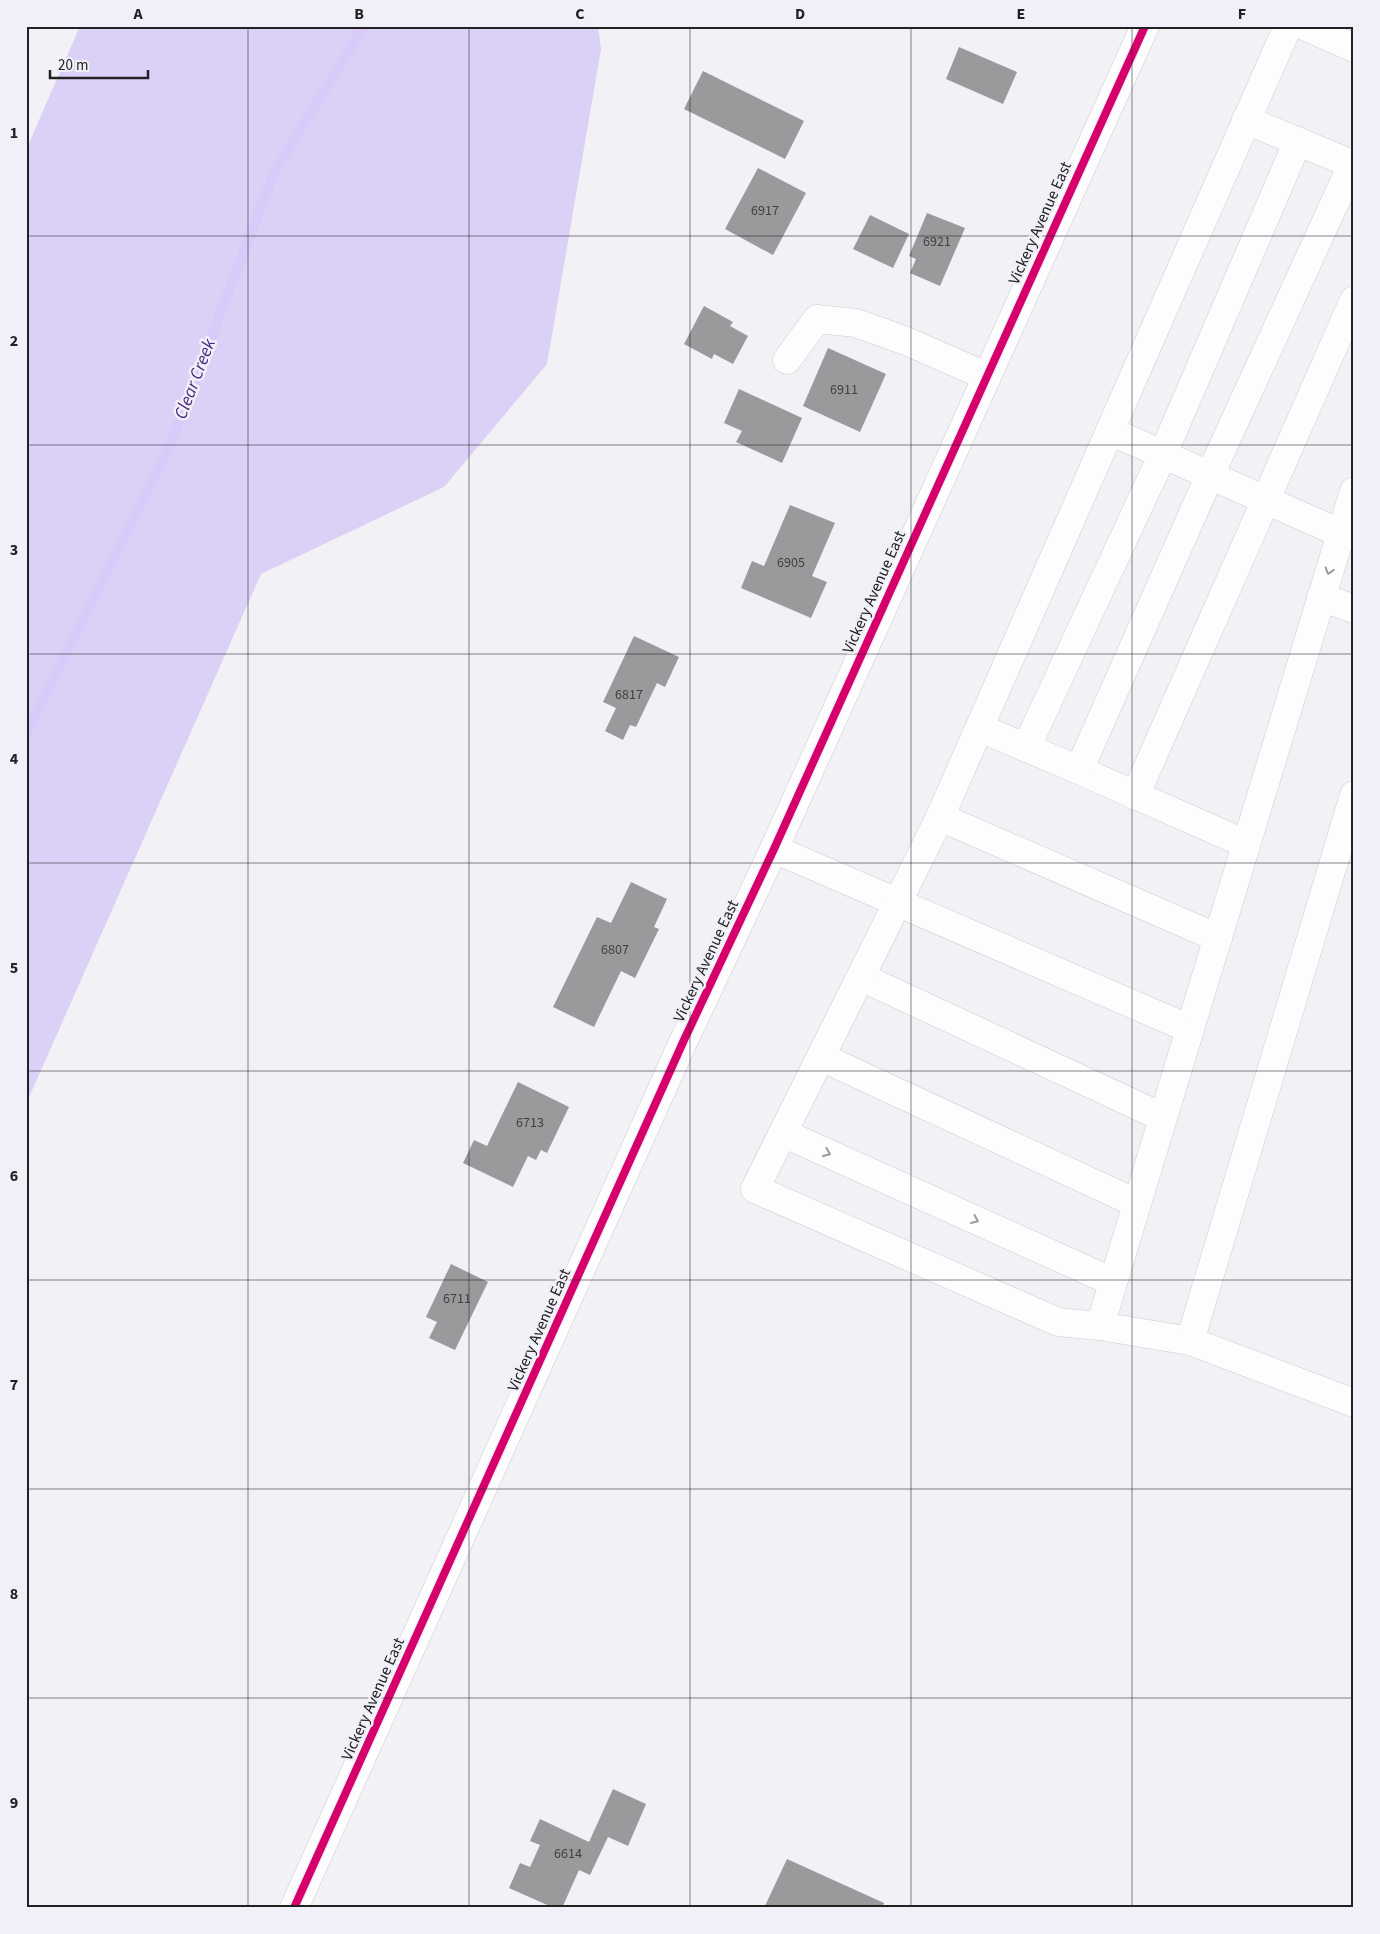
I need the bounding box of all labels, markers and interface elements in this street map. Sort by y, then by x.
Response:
text: A [132,3,143,25]
text: B [354,3,364,25]
text: C [575,3,585,25]
text: D [795,3,805,25]
text: E [1017,3,1025,25]
text: F [1238,3,1246,25]
scale bar [50,48,148,80]
text: 20 m [58,55,88,76]
text: 1 [10,122,18,144]
street label: Vickery Avenue East [1003,157,1077,288]
house number: 6917 [751,201,779,221]
house number: 6921 [923,232,951,252]
text: 2 [10,330,18,352]
water label: Clear Creek [168,335,222,423]
house number: 6911 [830,380,858,400]
street label: Vickery Avenue East [837,526,911,657]
text: 3 [10,539,18,561]
house number: 6905 [777,553,805,573]
one-way arrow [1325,566,1335,574]
house number: 6817 [615,685,643,705]
text: 4 [10,748,19,770]
street label: Vickery Avenue East [668,896,744,1026]
house number: 6807 [601,940,629,960]
text: 5 [10,957,18,979]
house number: 6713 [516,1113,544,1133]
one-way arrow [822,1147,831,1158]
text: 6 [10,1165,18,1187]
one-way arrow [970,1214,979,1225]
street label: Vickery Avenue East [502,1264,576,1395]
house number: 6711 [443,1289,471,1309]
text: 7 [10,1374,18,1396]
text: 8 [10,1583,18,1605]
street label: Vickery Avenue East [336,1633,410,1764]
text: 9 [10,1792,18,1814]
house number: 6614 [554,1844,582,1864]

